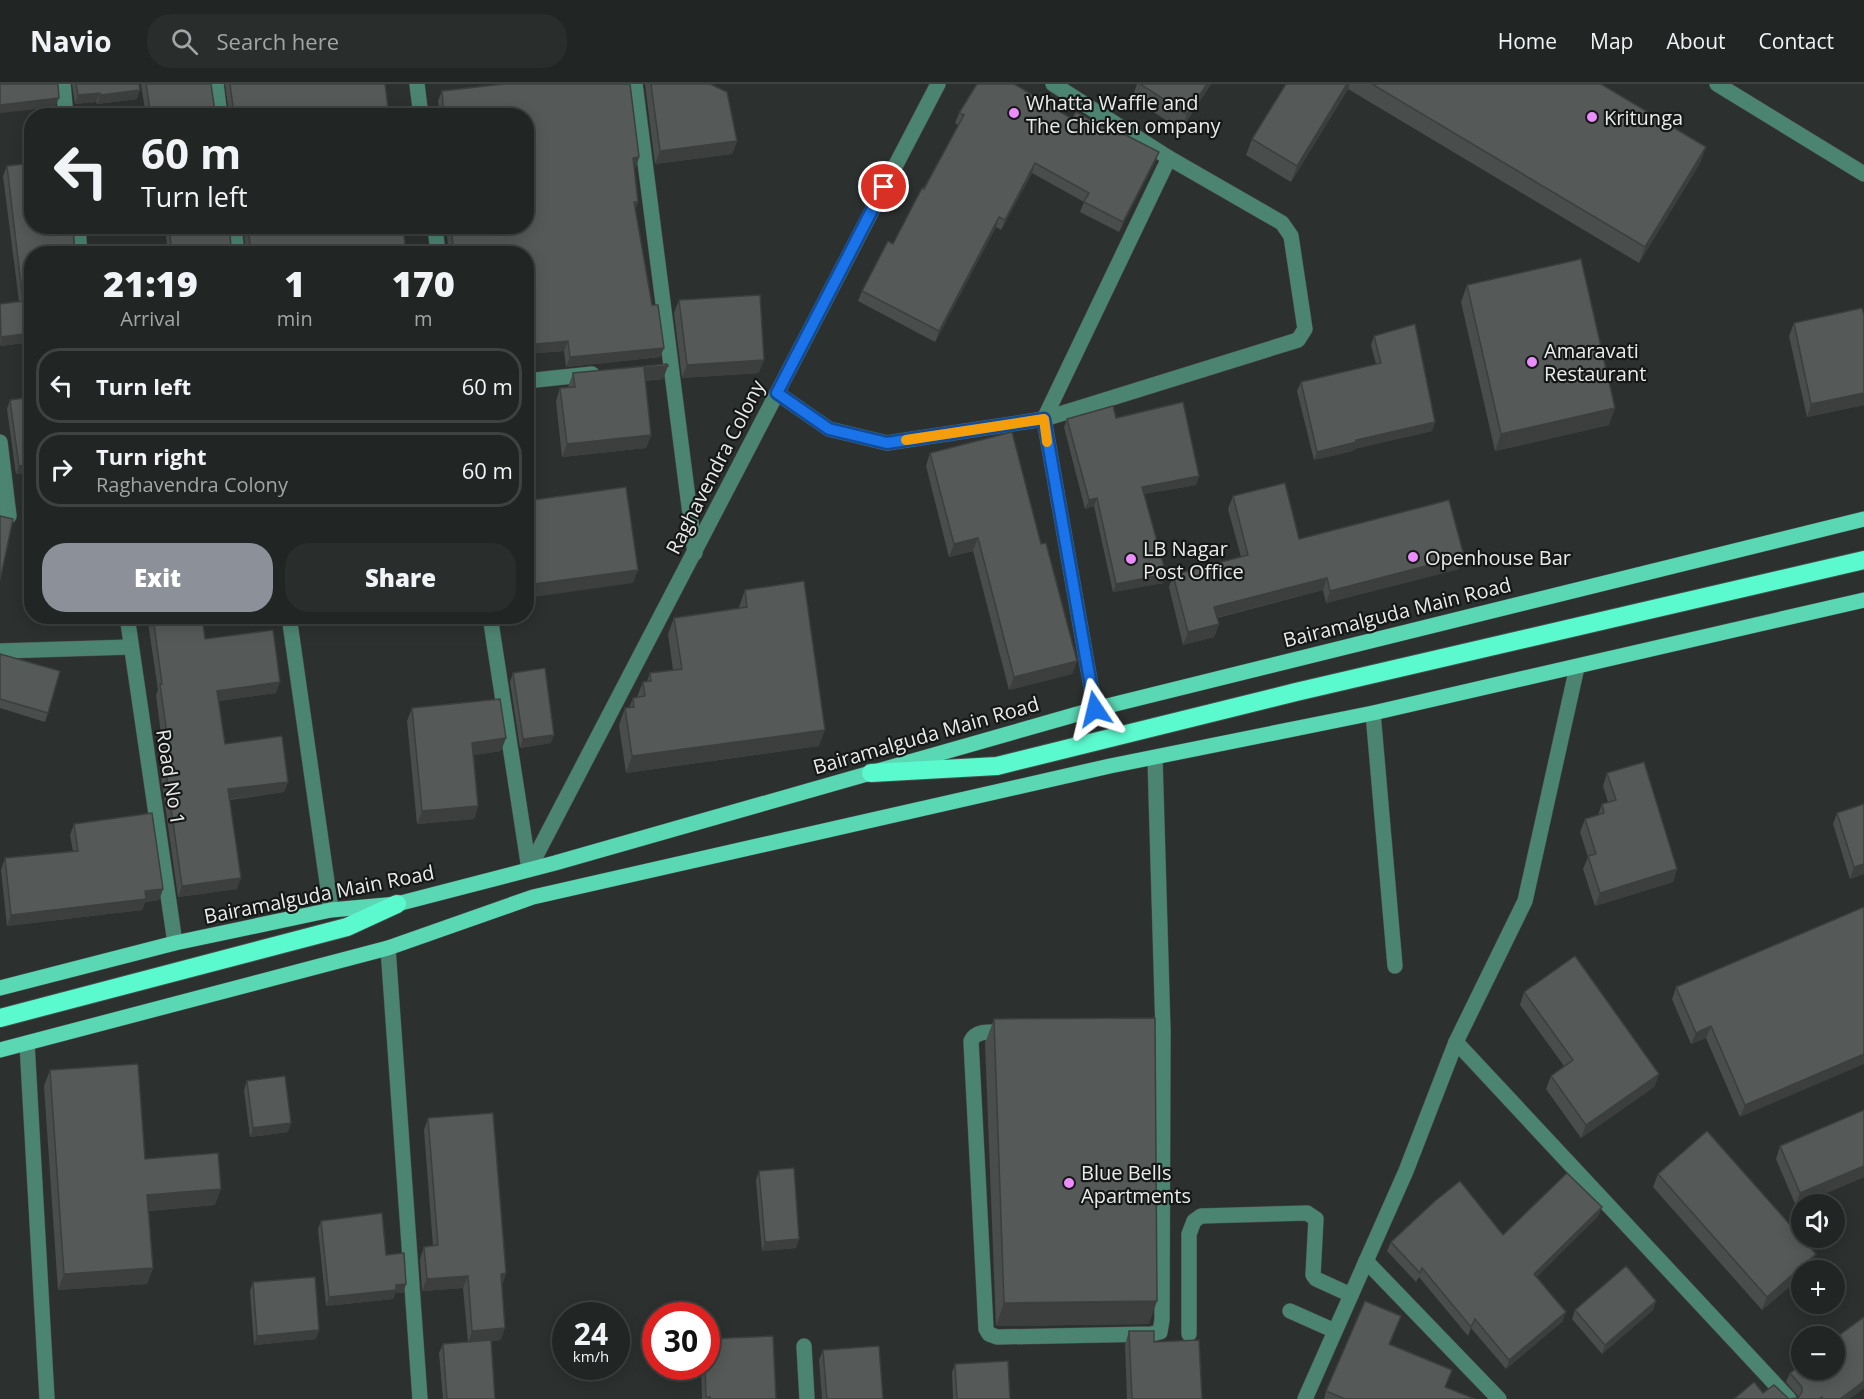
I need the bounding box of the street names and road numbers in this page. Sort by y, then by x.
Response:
street label: Raghavendra Colony [659,375,771,559]
street label: Bairamalguda Main Road [1280,571,1514,653]
street label: Bairamalguda Main Road [810,690,1042,780]
street label: Road No 1 [150,727,192,827]
street label: Bairamalguda Main Road [202,858,436,930]

